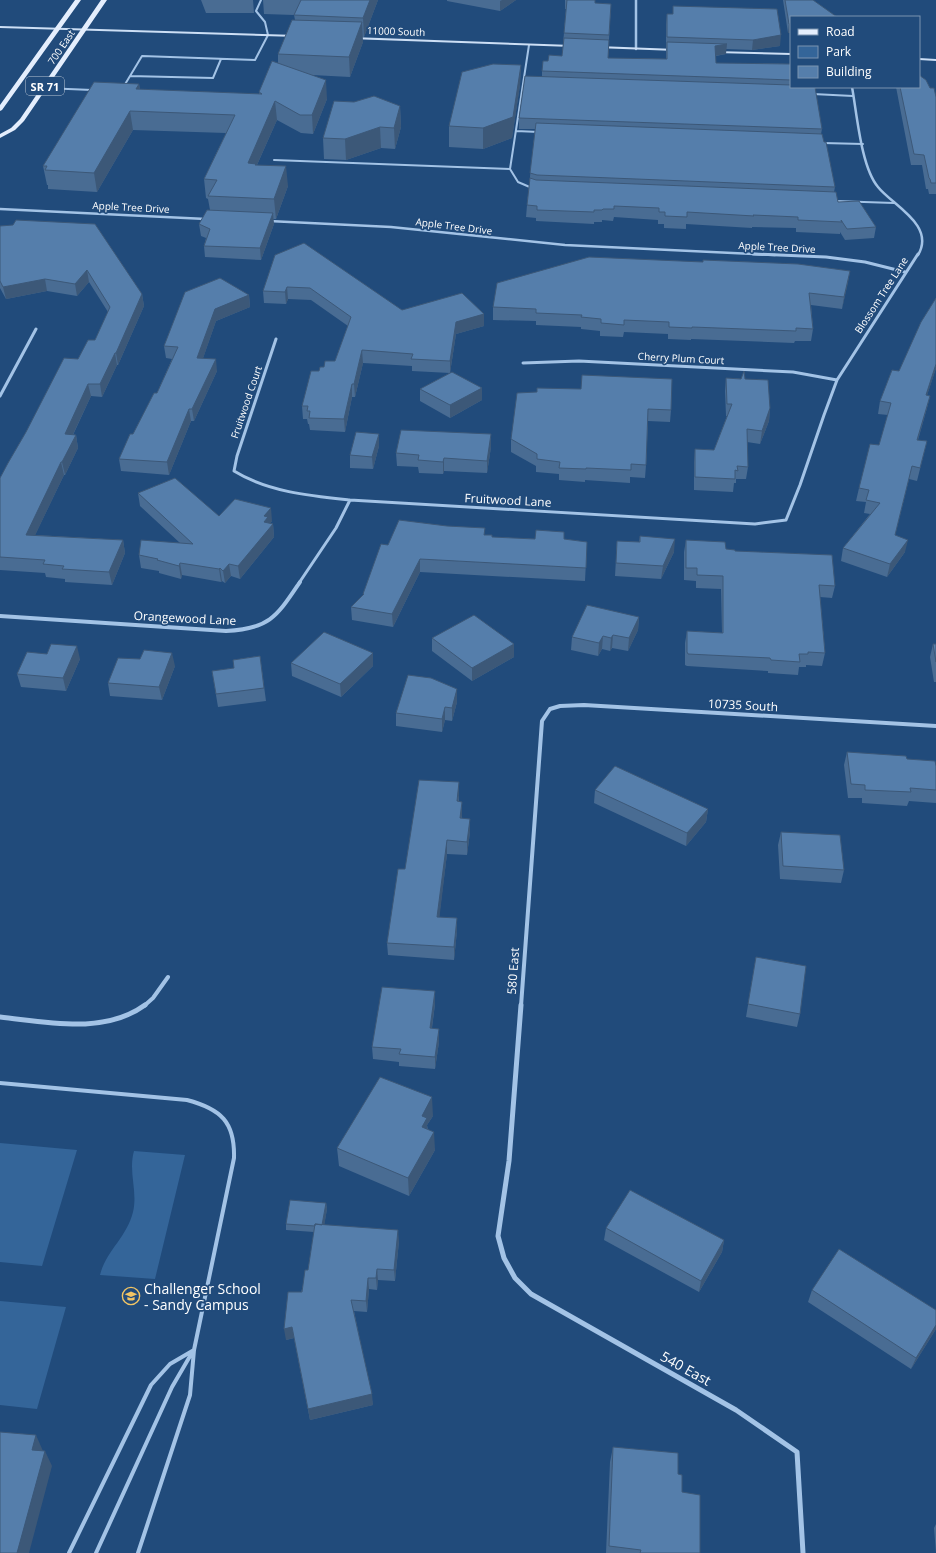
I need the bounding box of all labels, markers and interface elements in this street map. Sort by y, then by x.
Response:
legend [790,16,920,88]
street label: 11000 South [367,23,425,39]
text: Road [826,23,855,40]
street label: 700 East [44,26,78,67]
text: Park [826,43,852,60]
text: Building [826,63,872,80]
road number: SR 71 [26,77,64,95]
street label: Apple Tree Drive [92,198,170,216]
street label: Apple Tree Drive [415,214,494,238]
street label: Apple Tree Drive [738,238,816,256]
street label: Blossom Tree Lane [851,254,911,336]
street label: Cherry Plum Court [637,349,725,367]
street label: Fruitwood Court [227,363,265,440]
street label: Fruitwood Lane [464,489,552,511]
street label: Orangewood Lane [133,607,237,629]
street label: 10735 South [707,695,779,715]
street label: 580 East [503,947,523,995]
place label: Challenger School - Sandy Campus [144,1279,261,1314]
school or university icon: Challenger School - Sandy Campus [121,1286,141,1306]
street label: 540 East [657,1346,715,1390]

